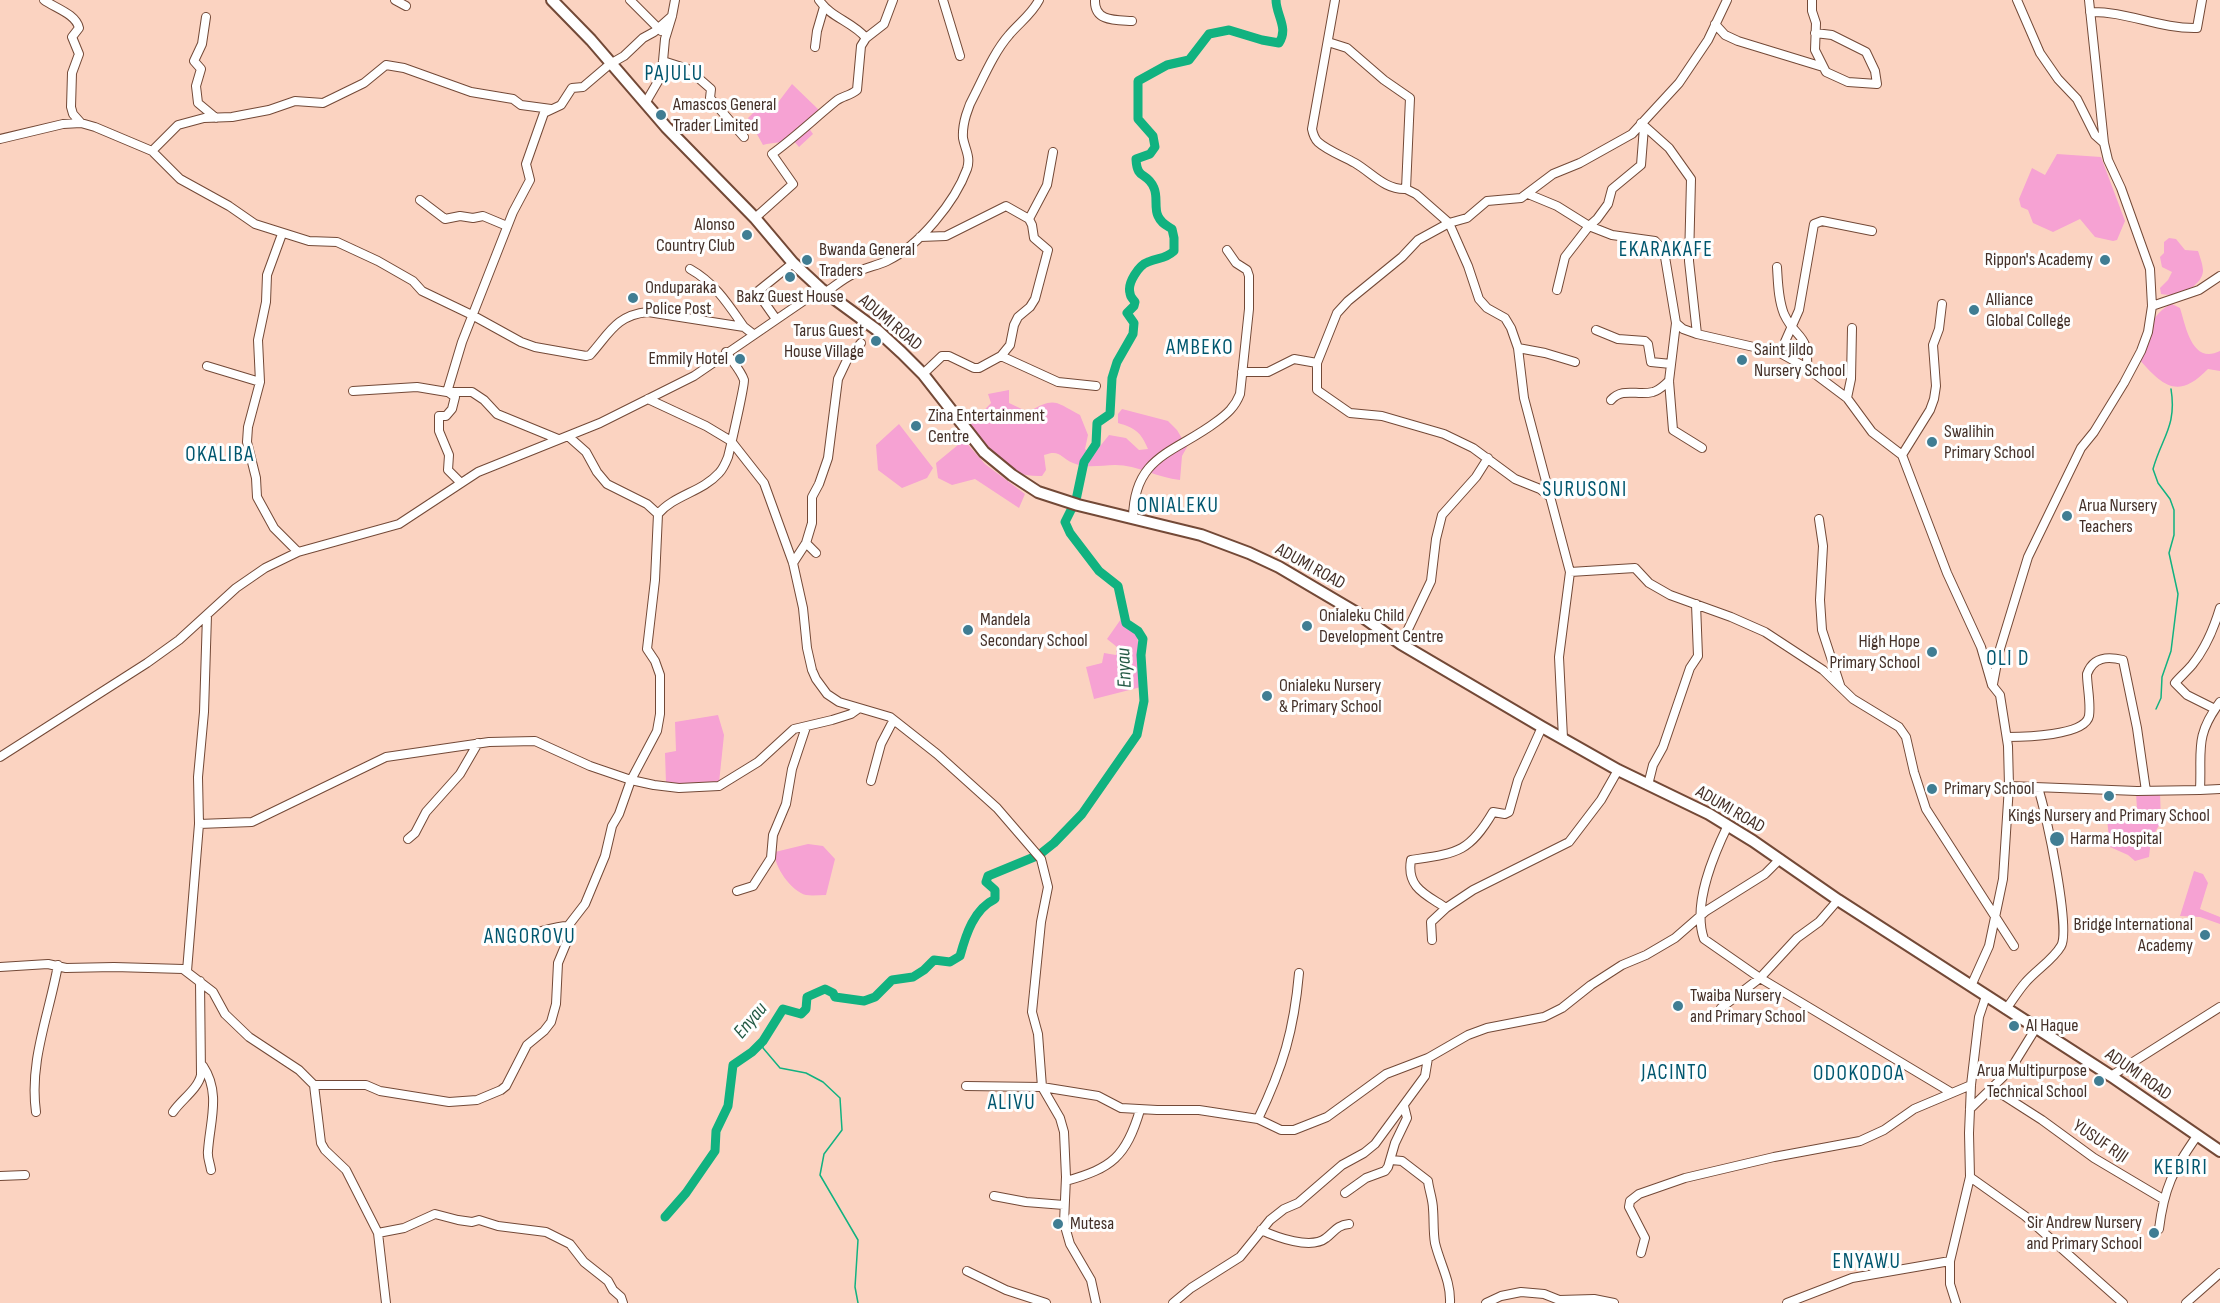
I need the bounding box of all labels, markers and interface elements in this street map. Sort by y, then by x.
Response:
district label: PAJULU [644,62,704,88]
place label: Amascos General Trader Limited [673,94,776,136]
marker: Amascos General Trader Limited [654,108,668,122]
place label: Alonso Country Club [656,214,735,256]
marker: Alonso Country Club [740,228,754,242]
district label: EKARAKAFE [1619,238,1713,264]
place label: Bwanda General Traders [819,239,915,282]
place label: Rippon's Academy [1985,249,2093,271]
marker: Bwanda General Traders [800,253,814,267]
marker: Rippon's Academy [2098,253,2112,267]
marker: Bakz Guest House [783,270,797,284]
place label: Onduparaka Police Post [645,277,717,320]
place label: Bakz Guest House [736,286,844,308]
place label: Alliance Global College [1986,289,2071,332]
street label: ADUMI ROAD [854,290,926,356]
marker: Onduparaka Police Post [626,291,640,305]
marker: Alliance Global College [1967,303,1981,317]
place label: Tarus Guest House Village [784,320,864,362]
marker: Tarus Guest House Village [869,334,883,348]
district label: AMBEKO [1166,336,1234,362]
place label: Saint Jildo Nursery School [1754,339,1845,382]
place label: Emmily Hotel [648,348,728,370]
marker: Emmily Hotel [733,352,747,366]
marker: Saint Jildo Nursery School [1735,353,1749,367]
place label: Zina Entertainment Centre [928,405,1045,448]
marker: Zina Entertainment Centre [909,419,923,433]
place label: Swalihin Primary School [1944,421,2035,464]
marker: Swalihin Primary School [1925,435,1939,449]
district label: OKALIBA [185,443,255,469]
district label: SURUSONI [1542,478,1628,504]
district label: ONIALEKU [1137,494,1219,520]
place label: Arua Nursery Teachers [2079,495,2157,538]
marker: Arua Nursery Teachers [2060,509,2074,523]
street label: ADUMI ROAD [1271,539,1349,595]
place label: Onialeku Child Development Centre [1319,605,1444,648]
place label: Mandela Secondary School [980,609,1088,652]
marker: Onialeku Child Development Centre [1300,619,1314,633]
marker: Mandela Secondary School [961,623,975,637]
place label: High Hope Primary School [1829,631,1920,674]
marker: High Hope Primary School [1925,645,1939,659]
district label: OLI D [1986,647,2030,673]
water label: Enyau [1112,648,1138,688]
place label: Onialeku Nursery & Primary School [1279,675,1382,718]
marker: Onialeku Nursery & Primary School [1260,689,1274,703]
place label: Primary School [1944,778,2035,800]
street label: ADUMI ROAD [1692,782,1768,838]
marker: Primary School [1925,782,1939,796]
marker: Kings Nursery and Primary School [2102,789,2116,803]
place label: Kings Nursery and Primary School [2008,805,2210,827]
place label: Harma Hospital [2070,828,2162,850]
marker: Harma Hospital [2048,830,2066,848]
place label: Bridge International Academy [2074,914,2193,956]
district label: ANGOROVU [484,925,576,951]
marker: Bridge International Academy [2198,928,2212,942]
place label: Twaiba Nursery and Primary School [1690,985,1806,1028]
water label: Enyau [729,998,773,1044]
marker: Twaiba Nursery and Primary School [1671,999,1685,1013]
place label: Al Haque [2026,1015,2078,1037]
marker: Al Haque [2007,1019,2021,1033]
street label: ADUMI ROAD [2101,1044,2175,1106]
place label: Arua Multipurpose Technical School [1977,1060,2087,1102]
district label: JACINTO [1641,1061,1709,1087]
district label: ODOKODOA [1813,1062,1905,1088]
marker: Arua Multipurpose Technical School [2092,1074,2106,1088]
district label: ALIVU [988,1091,1036,1117]
street label: YUSUF RIJI [2068,1116,2132,1168]
district label: KEBIRI [2154,1156,2208,1182]
place label: Sir Andrew Nursery and Primary School [2026,1212,2142,1254]
place label: Mutesa [1070,1213,1114,1235]
marker: Mutesa [1051,1217,1065,1231]
marker: Sir Andrew Nursery and Primary School [2147,1226,2161,1240]
district label: ENYAWU [1833,1250,1901,1276]

